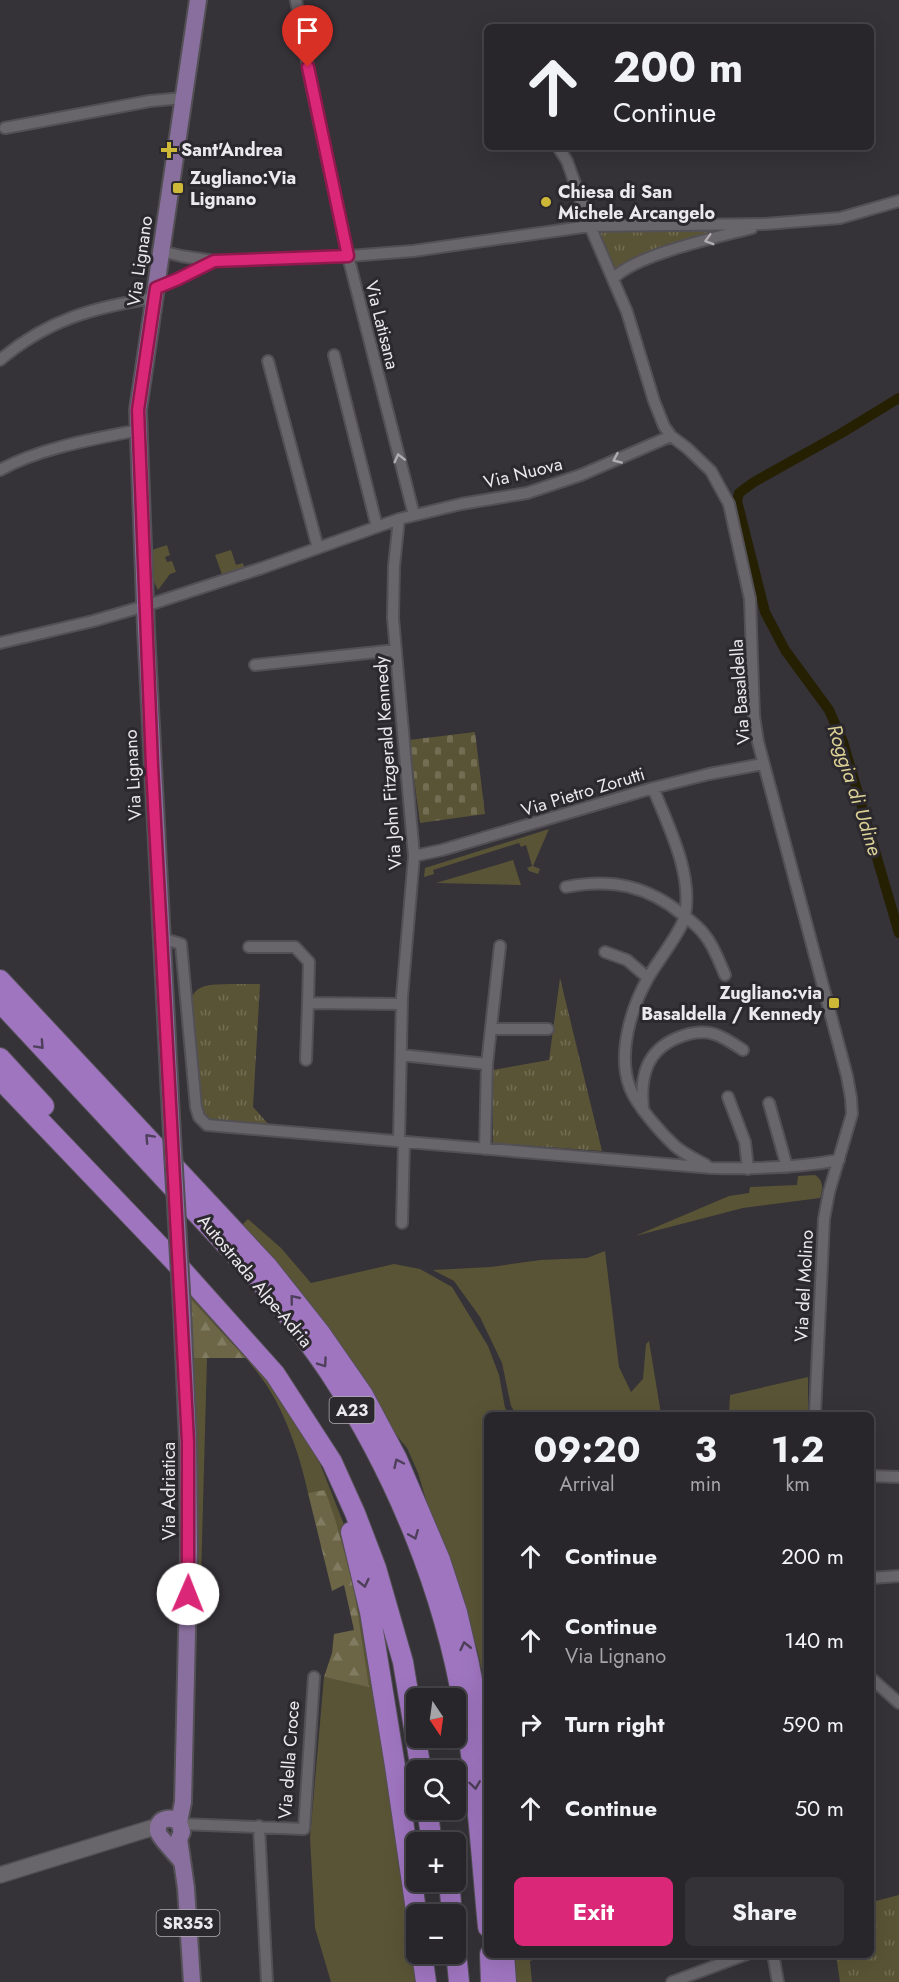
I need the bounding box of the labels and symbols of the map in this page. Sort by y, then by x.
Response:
pin [282,5,333,67]
place label: Sant'Andrea [181,137,283,163]
marker: Sant'Andrea [162,143,176,157]
place label: Zugliano:Via Lignano [190,165,296,212]
place label: Chiesa di San Michele Arcangelo [558,179,715,226]
marker: Zugliano:Via Lignano [171,181,185,195]
marker: Chiesa di San Michele Arcangelo [539,195,553,209]
street label: Via Lignano [121,214,159,308]
one-way arrow [704,233,715,245]
street label: Via Latisana [358,278,406,372]
street label: Via Nuova [481,451,565,495]
one-way arrow [612,452,623,464]
one-way arrow [394,454,406,464]
street label: Via Basaldella [723,638,757,746]
street label: Via John Fitzgerald Kennedy [368,655,408,871]
water label: Roggia di Udine [820,721,889,859]
street label: Via Lignano [118,729,148,821]
street label: Via Pietro Zorutti [518,761,648,823]
place label: Zugliano:via Basaldella / Kennedy [641,980,823,1027]
marker: Zugliano:via Basaldella / Kennedy [827,996,841,1010]
one-way arrow [33,1038,44,1048]
one-way arrow [146,1134,157,1145]
street label: Autostrada Alpe-Adria [191,1209,319,1353]
street label: Via del Molino [788,1229,820,1343]
one-way arrow [290,1295,301,1306]
one-way arrow [316,1356,327,1367]
road number: A23 [330,1397,374,1423]
street label: Via Adriatica [156,1442,182,1540]
one-way arrow [394,1458,406,1469]
one-way arrow [407,1529,419,1540]
position arrow [156,1562,220,1626]
one-way arrow [356,1578,369,1588]
one-way arrow [459,1641,472,1651]
north arrow [406,1688,466,1748]
street label: Via della Croce [272,1700,306,1820]
one-way arrow [469,1780,481,1789]
road number: SR353 [156,1910,219,1936]

